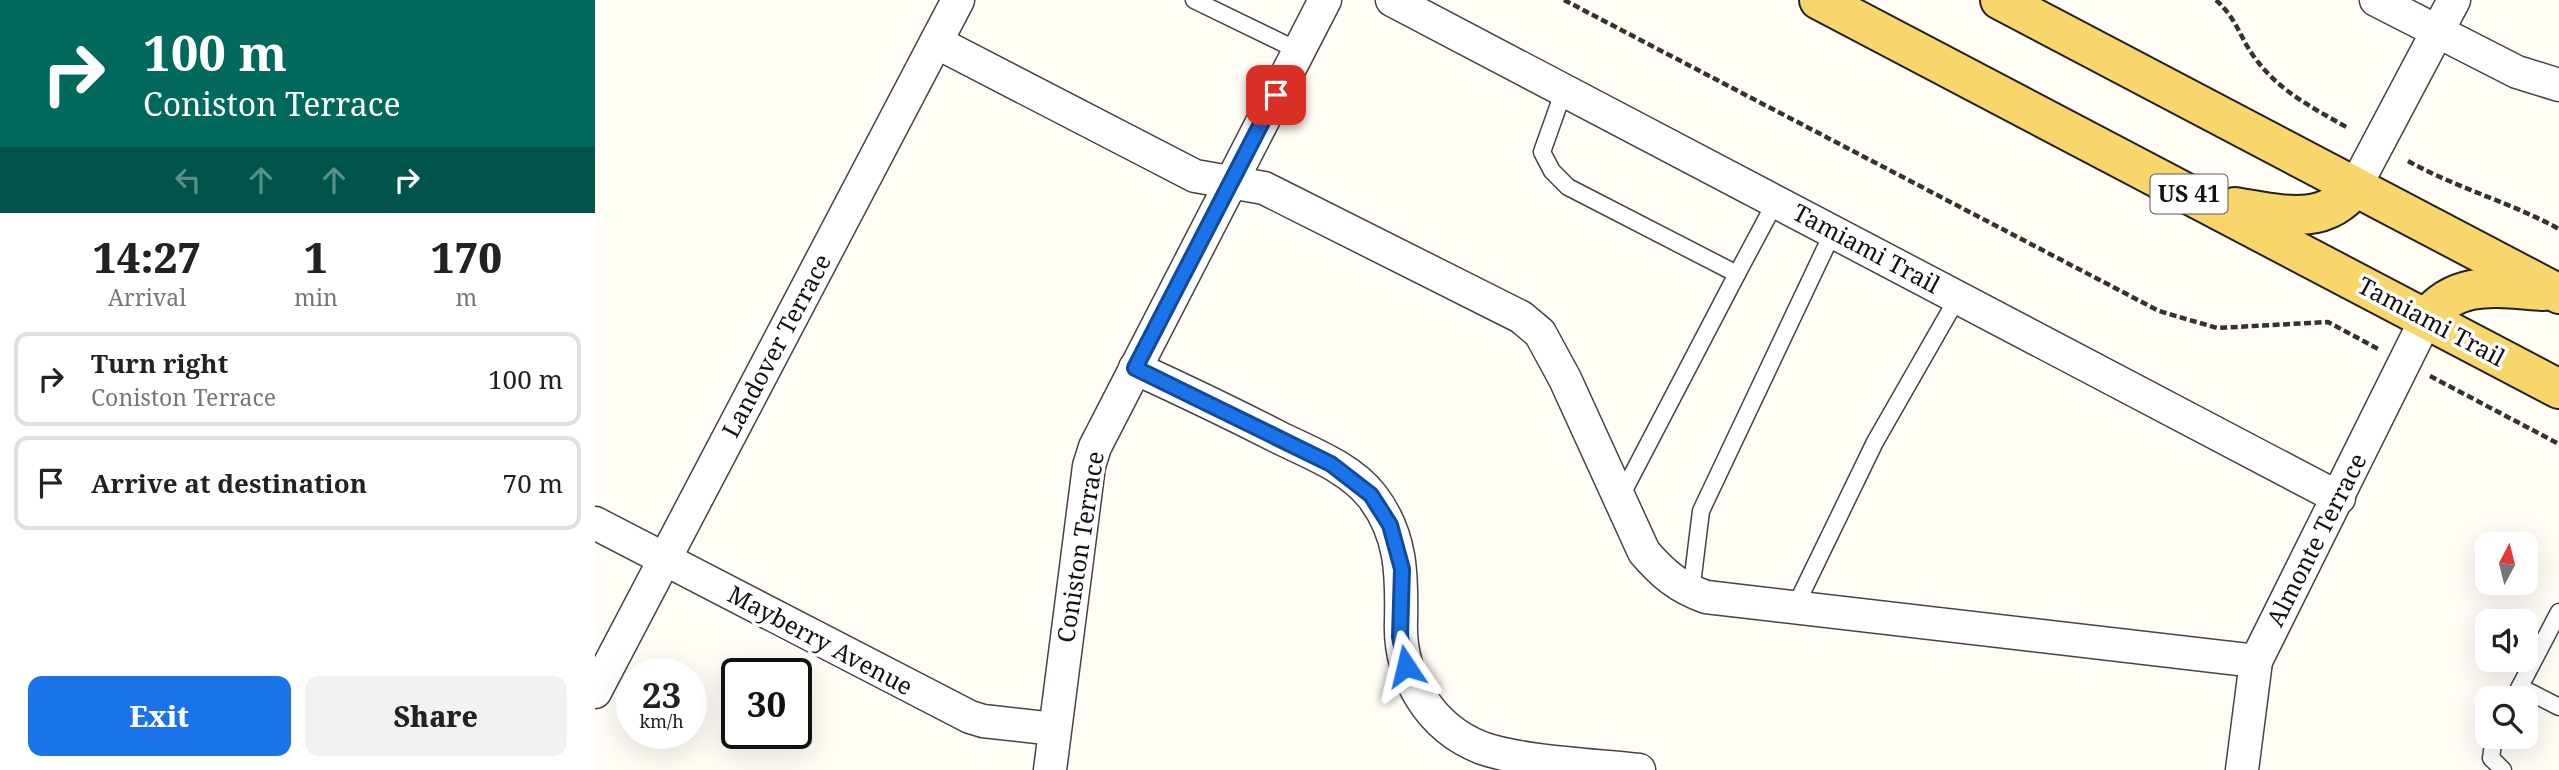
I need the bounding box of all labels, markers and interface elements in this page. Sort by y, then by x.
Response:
text: 100 m [143,19,287,85]
icon: right [28,28,119,119]
pin [1246,65,1306,125]
icon: arrive [1257,76,1295,114]
text: Coniston Terrace [143,82,401,125]
icon: left [169,161,207,199]
icon: ahead [242,161,280,199]
icon: ahead [315,161,353,199]
icon: right [388,161,426,199]
road number: US 41 [2151,174,2227,214]
street label: Tamiami Trail [1787,195,1947,301]
text: 14:27 [93,228,201,285]
text: 1 [304,228,328,285]
text: 170 [431,228,502,285]
street label: Landover Terrace [713,248,838,443]
street label: Tamiami Trail [2352,268,2512,374]
text: Arrival [108,281,186,313]
text: min [294,281,338,313]
text: m [456,281,477,313]
text: Turn right [91,345,228,381]
icon: right [32,360,70,398]
text: 100 m [488,361,563,397]
text: Coniston Terrace [91,381,276,413]
street label: Almonte Terrace [2258,447,2374,632]
street label: Coniston Terrace [1048,449,1111,645]
icon: arrive [32,464,70,502]
text: Arrive at destination [91,465,367,501]
text: 70 m [503,465,563,501]
north arrow [2475,532,2537,595]
map controls [2475,532,2538,749]
street label: Mayberry Avenue [723,577,919,702]
button: sound [2475,609,2538,672]
position arrow [1369,629,1443,703]
speed limit sign: 30 [721,658,812,749]
text: 23 [642,671,681,718]
button: Exit [28,676,291,756]
button: Share [305,676,567,756]
button: search [2475,686,2538,749]
text: km/h [639,709,684,733]

